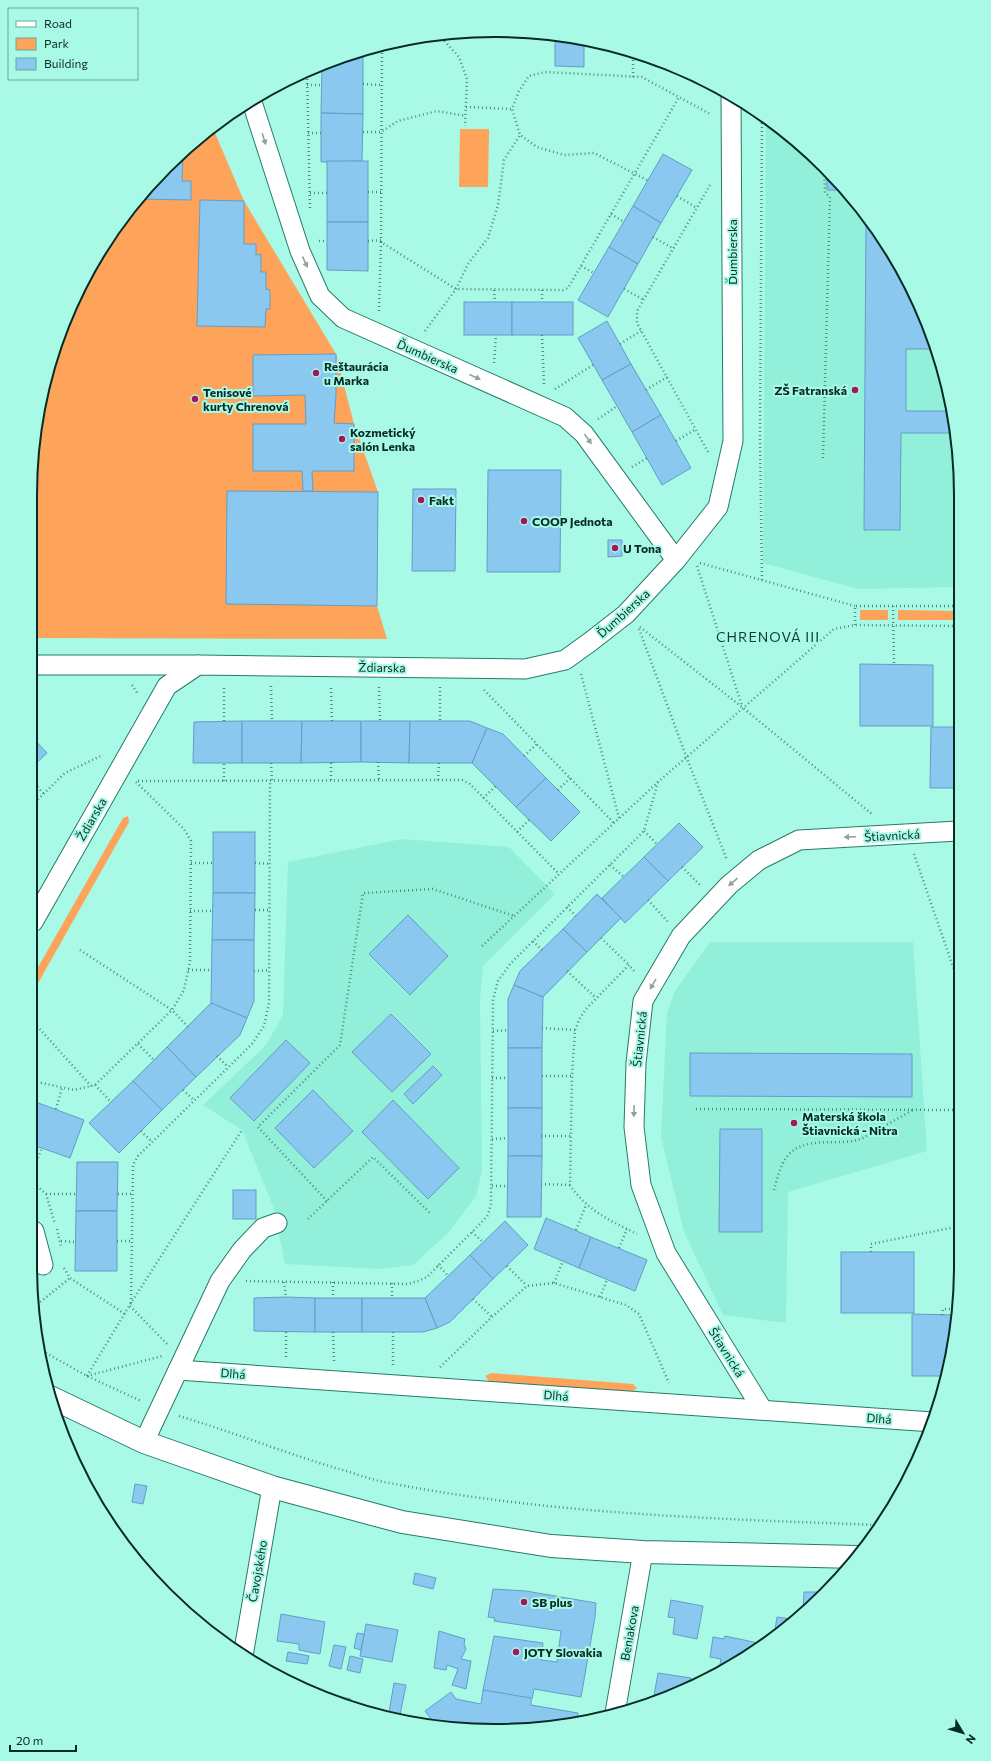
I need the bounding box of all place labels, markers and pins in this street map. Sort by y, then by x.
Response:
place label: Reštaurácia u Marka [324,359,389,387]
marker: Reštaurácia u Marka [311,368,321,378]
place label: ZŠ Fatranská [774,383,847,397]
place label: Tenisové kurty Chrenová [203,385,288,413]
marker: ZŠ Fatranská [850,385,860,395]
marker: Tenisové kurty Chrenová [190,394,200,404]
place label: Kozmetický salón Lenka [350,425,416,453]
marker: Kozmetický salón Lenka [337,434,347,444]
place label: Fakt [429,493,454,507]
marker: Fakt [416,495,426,505]
place label: COOP Jednota [532,514,612,529]
marker: COOP Jednota [519,516,529,526]
place label: U Tona [623,541,661,555]
marker: U Tona [610,543,620,553]
place label: Materská škola Štiavnická - Nitra [802,1109,898,1137]
marker: Materská škola Štiavnická - Nitra [789,1118,799,1128]
place label: SB plus [532,1595,573,1609]
marker: SB plus [519,1597,529,1607]
place label: JOTY Slovakia [524,1645,602,1660]
marker: JOTY Slovakia [511,1647,521,1657]

